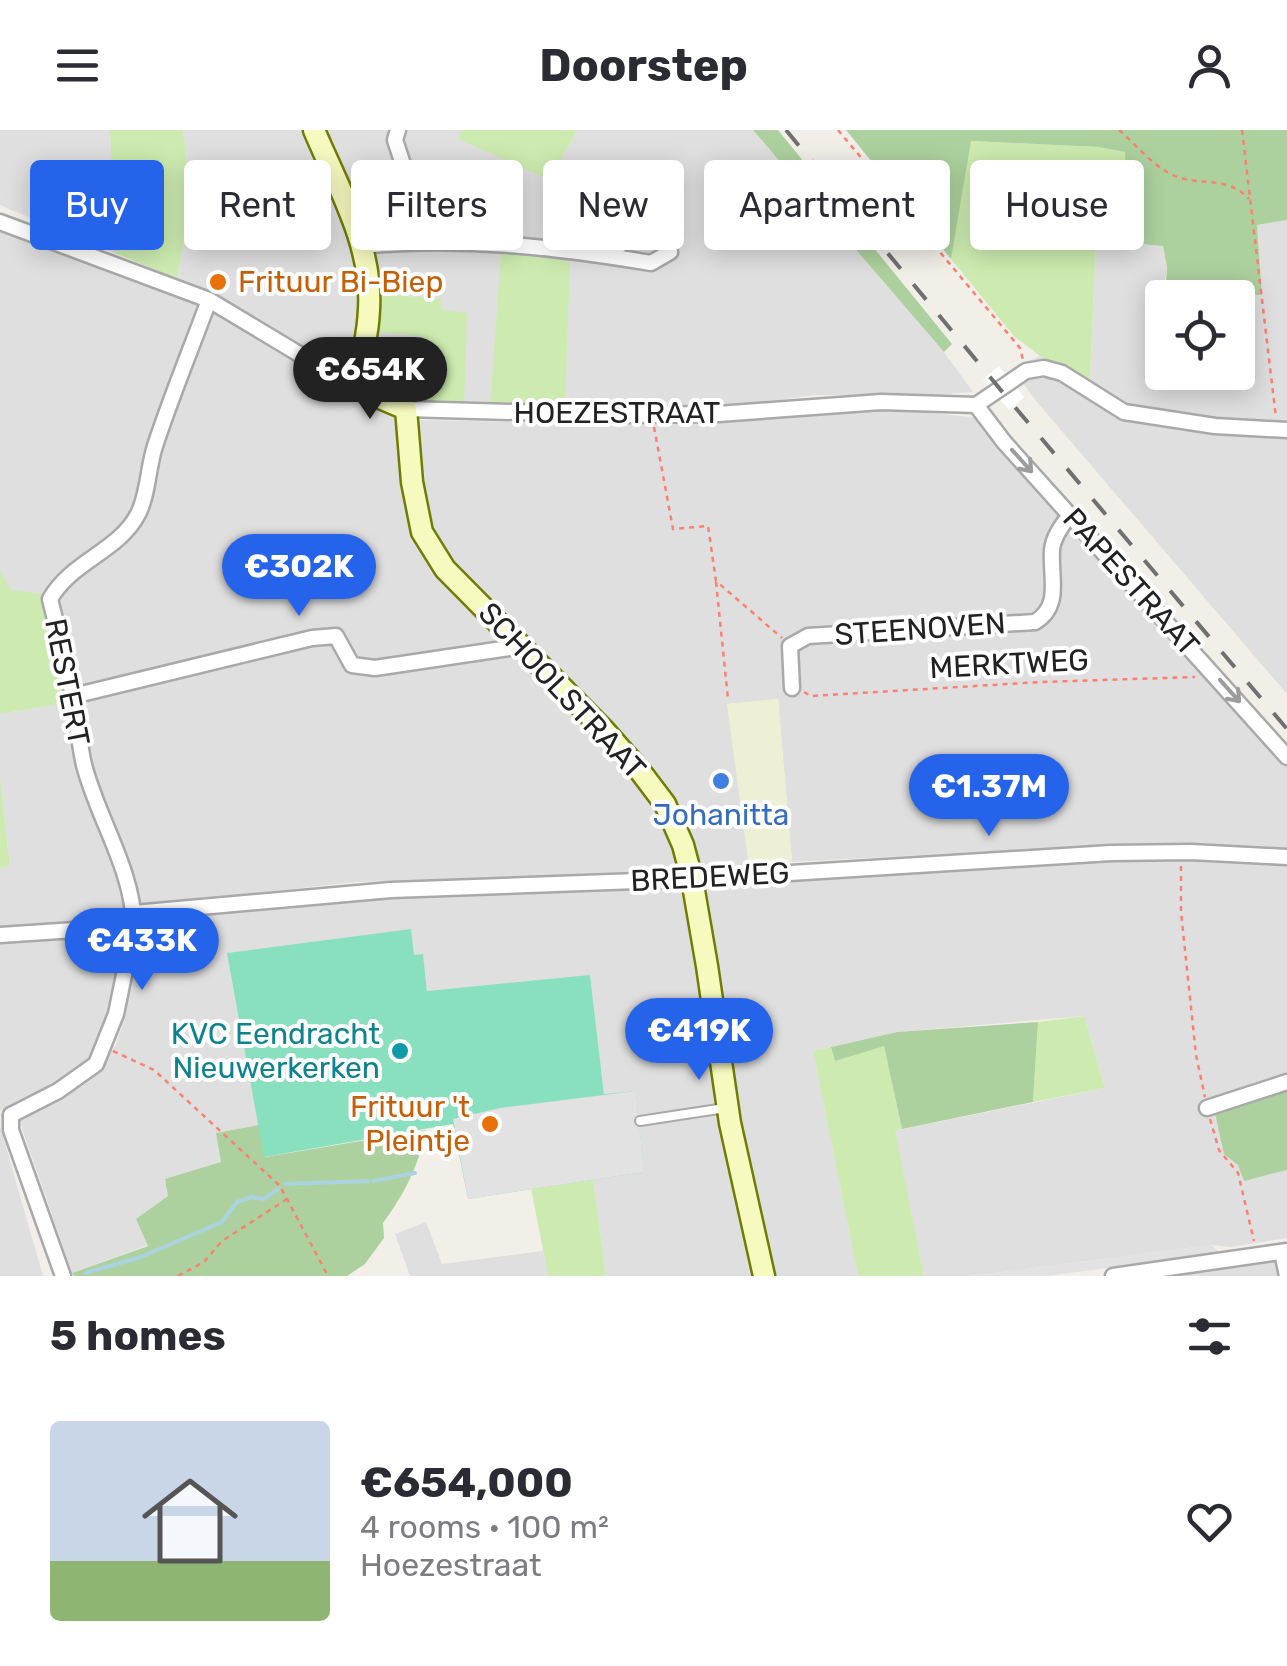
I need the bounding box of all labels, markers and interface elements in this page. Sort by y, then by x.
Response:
icon: menu [50,38,105,93]
icon: person [1182,38,1237,93]
text: Doorstep [539,39,748,92]
chip: Buy [30,160,164,250]
chip: Rent [184,160,331,250]
chip: Filters [351,160,523,250]
chip: New [543,160,684,250]
chip: Apartment [704,160,950,250]
chip: House [970,160,1144,250]
place label: Frituur Bi-Biep [238,264,443,300]
marker: Frituur Bi-Biep [207,271,229,293]
map controls [1145,280,1255,390]
button: locate [1145,280,1255,390]
pin: €654K [300,337,440,422]
text: €654K [315,350,425,388]
street label: HOEZESTRAAT [514,395,720,431]
one-way arrow [1010,448,1033,473]
street label: PAPESTRAAT [1055,501,1207,663]
pin: €302K [229,534,369,619]
text: €302K [244,547,354,585]
street label: SCHOOLSTRAAT [471,595,653,787]
street label: STEENOVEN [833,605,1007,653]
street label: RESTERT [37,615,97,749]
street label: MERKTWEG [928,642,1090,686]
one-way arrow [1218,678,1241,703]
pin: €1.37M [908,754,1070,839]
text: €1.37M [931,767,1047,805]
marker: Johanitta [710,770,732,792]
place label: Johanitta [653,797,789,833]
street label: BREDEWEG [630,855,790,899]
pin: €433K [72,908,212,993]
text: €433K [87,921,197,959]
pin: €419K [629,998,769,1083]
text: €419K [647,1011,751,1049]
place label: KVC Eendracht Nieuwerkerken [171,1016,380,1086]
marker: KVC Eendracht Nieuwerkerken [389,1040,411,1062]
place label: Frituur 't Pleintje [350,1089,470,1159]
marker: Frituur 't Pleintje [479,1113,501,1135]
icon: filters [1182,1309,1237,1364]
text: 5 homes [50,1311,226,1361]
text: €654,000 [360,1458,573,1508]
icon: home [130,1461,250,1581]
icon: heart [1182,1494,1237,1549]
text: 4 rooms · 100 m² [360,1508,609,1546]
text: Hoezestraat [360,1546,542,1584]

